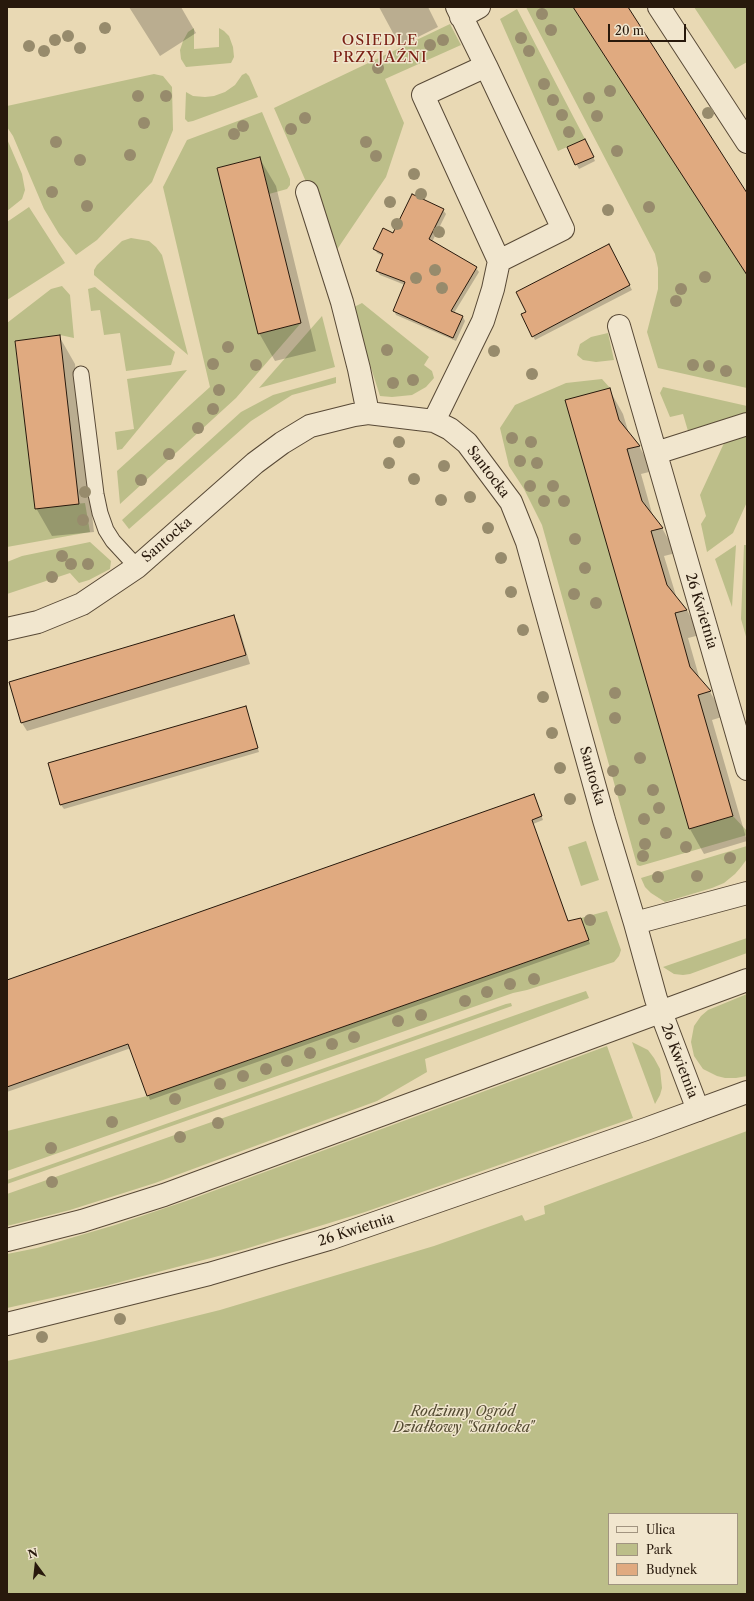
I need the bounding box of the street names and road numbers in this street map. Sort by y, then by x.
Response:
street label: Santocka [463,443,513,501]
street label: Santocka [139,514,195,566]
street label: 26 Kwietnia [681,571,721,651]
street label: Santocka [576,745,608,807]
street label: 26 Kwietnia [657,1021,701,1101]
street label: 26 Kwietnia [316,1210,396,1250]

